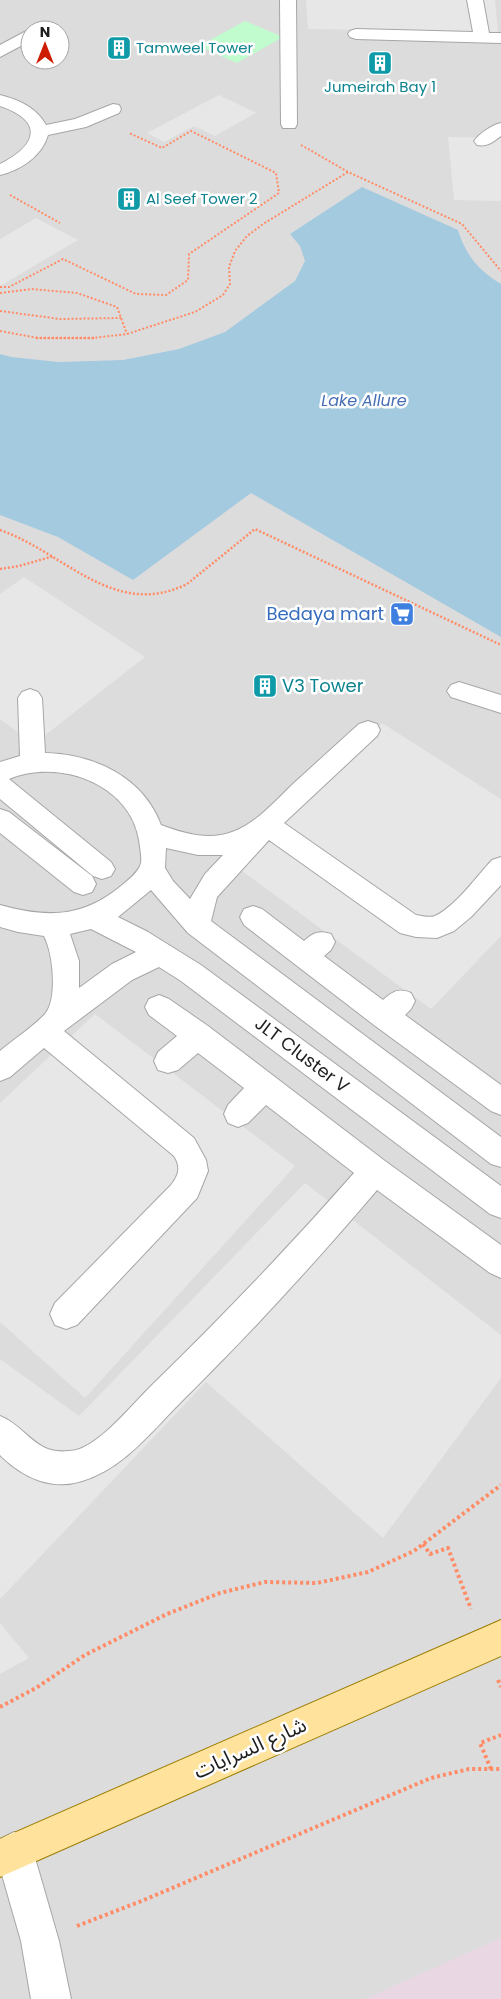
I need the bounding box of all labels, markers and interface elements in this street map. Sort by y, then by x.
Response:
north arrow [20,20,70,70]
text: N [40,22,50,42]
building icon: Tamweel Tower [106,35,132,61]
place label: Tamweel Tower [136,37,254,58]
building icon: Jumeirah Bay 1 [367,50,393,76]
place label: Jumeirah Bay 1 [324,76,436,97]
building icon: Al Seef Tower 2 [116,186,142,212]
place label: Al Seef Tower 2 [146,188,258,209]
water label: Lake Allure [321,389,407,412]
place label: Bedaya mart [266,601,384,626]
supermarket icon: Bedaya mart [389,601,415,627]
building icon: V3 Tower [252,673,278,699]
place label: V3 Tower [282,673,364,698]
street label: JLT Cluster V [250,1011,355,1098]
street label: شارع السرايات [189,1710,311,1786]

